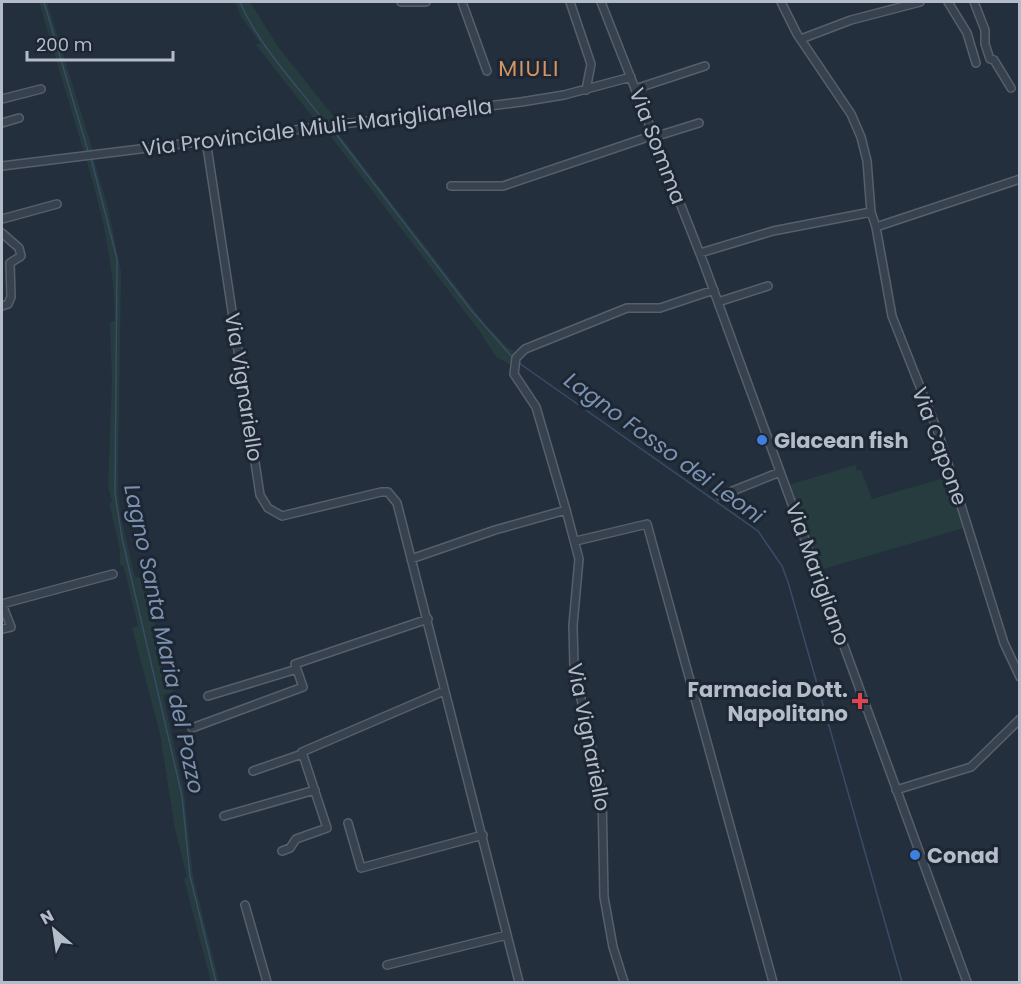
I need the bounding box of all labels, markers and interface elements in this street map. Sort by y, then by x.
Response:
scale bar [27,24,172,62]
text: 200 m [36,32,92,57]
district label: MIULI [498,53,560,84]
street label: Via Somma [623,84,693,208]
street label: Via Provinciale Miuli-Mariglianella [140,91,494,163]
street label: Via Vignariello [218,311,270,463]
water label: Lagno Fosso dei Leoni [558,365,771,531]
street label: Via Capone [905,383,975,509]
place label: Glacean fish [774,426,909,455]
marker: Glacean fish [755,433,769,447]
water label: Lagno Santa Maria del Pozzo [116,482,212,796]
street label: Via Marigliano [779,499,857,649]
street label: Via Vignariello [560,661,618,813]
place label: Farmacia Dott. Napolitano [688,675,848,728]
marker: Farmacia Dott. Napolitano [853,694,867,708]
place label: Conad [927,841,999,870]
marker: Conad [908,848,922,862]
north arrow [24,900,84,960]
text: N [36,904,58,930]

